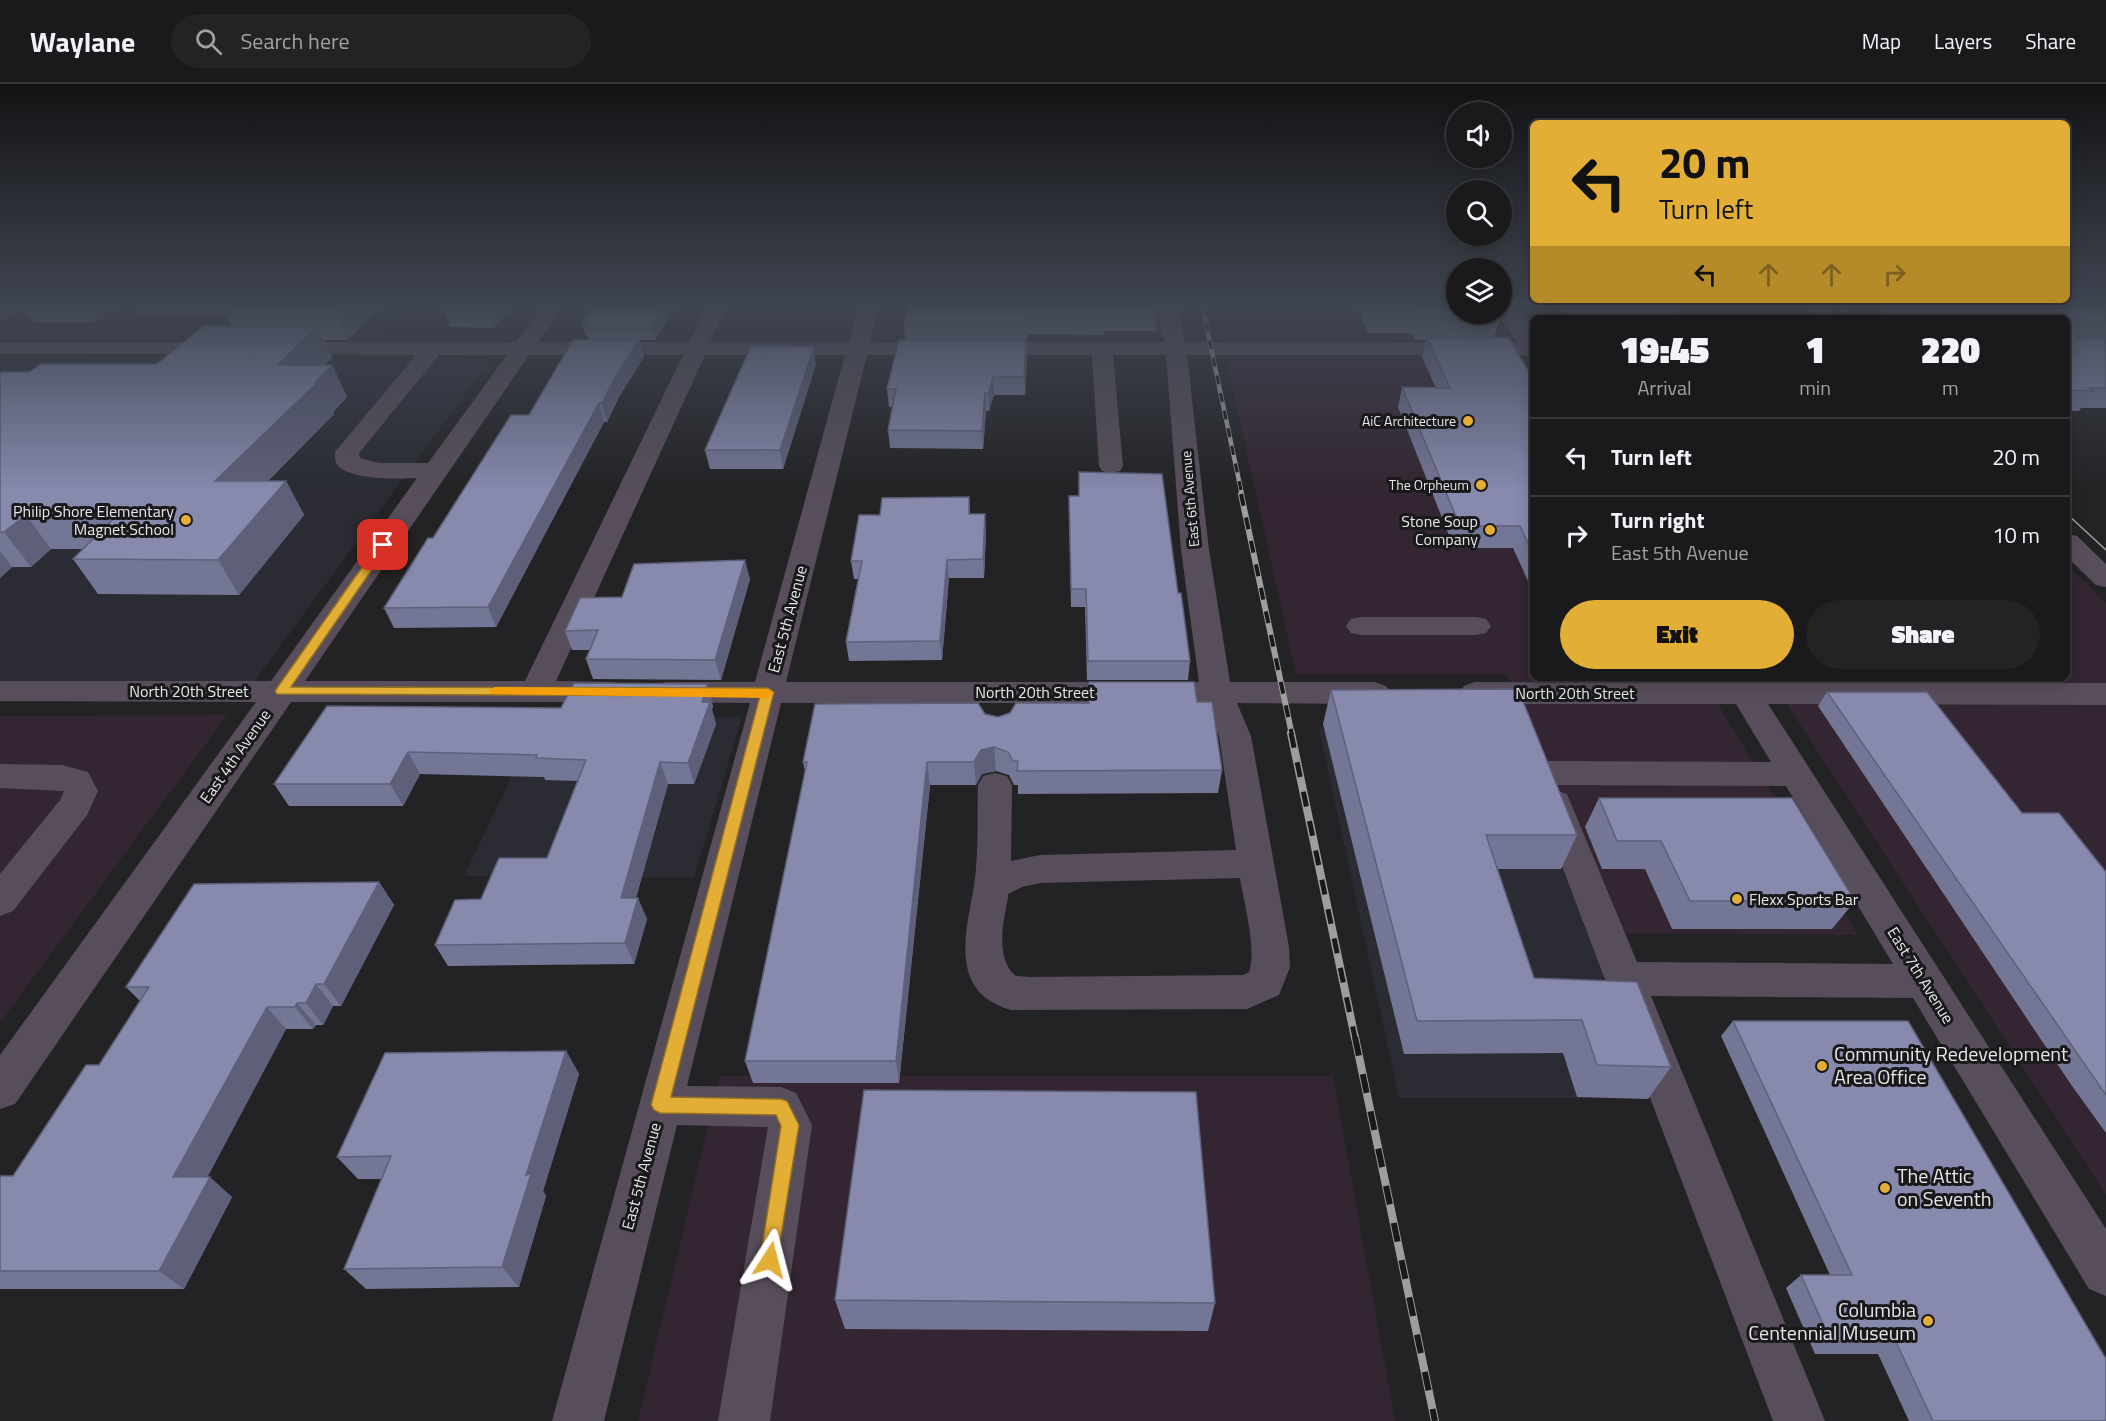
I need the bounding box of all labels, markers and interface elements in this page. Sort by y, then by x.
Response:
search box [171,14,591,68]
text: Waylane [30,20,135,63]
text: Search here [240,24,350,58]
icon: search [192,25,225,58]
text: Map [1862,25,1901,57]
text: Layers [1934,25,1992,57]
text: Share [2025,25,2076,57]
map controls [1446,102,1512,324]
button: sound [1446,102,1512,168]
text: 20 m [1659,130,1751,194]
icon: left [1560,144,1638,222]
button: search [1446,180,1512,246]
text: Turn left [1659,188,1753,229]
button: layers [1446,258,1512,324]
icon: left [1689,258,1722,291]
icon: ahead [1752,258,1785,291]
icon: ahead [1815,258,1848,291]
icon: right [1878,258,1911,291]
text: 19:45 [1620,322,1709,377]
text: 1 [1805,322,1825,377]
text: 220 [1921,322,1980,377]
text: Arrival [1637,372,1692,403]
text: min [1799,372,1831,403]
text: m [1942,372,1959,403]
place label: AiC Architecture [1362,410,1456,431]
marker: AiC Architecture [1461,414,1475,428]
text: Turn left [1611,440,1692,474]
text: 20 m [1992,440,2040,474]
icon: left [1560,441,1593,474]
street label: East 6th Avenue [1175,450,1204,548]
place label: The Orpheum [1389,474,1469,495]
marker: The Orpheum [1474,478,1488,492]
place label: Philip Shore Elementary Magnet School [13,499,174,541]
text: Turn right [1611,503,1705,537]
place label: Stone Soup Company [1401,509,1478,551]
marker: Philip Shore Elementary Magnet School [179,513,193,527]
text: 10 m [1992,518,2040,552]
pin [357,519,408,570]
icon: right [1560,519,1593,552]
marker: Stone Soup Company [1483,523,1497,537]
icon: arrive [366,528,399,561]
text: East 5th Avenue [1611,537,1749,568]
street label: East 5th Avenue [761,563,813,675]
button: Exit [1560,600,1794,669]
button: Share [1806,600,2040,669]
street label: North 20th Street [129,679,249,703]
street label: North 20th Street [975,680,1095,704]
street label: North 20th Street [1515,681,1635,705]
street label: East 4th Avenue [194,704,276,808]
place label: Flexx Sports Bar [1749,887,1859,911]
marker: Flexx Sports Bar [1730,892,1744,906]
street label: East 7th Avenue [1882,922,1960,1028]
place label: Community Redevelopment Area Office [1834,1038,2068,1092]
marker: Community Redevelopment Area Office [1815,1059,1829,1073]
street label: East 5th Avenue [615,1120,667,1232]
place label: The Attic on Seventh [1897,1160,1991,1214]
marker: The Attic on Seventh [1878,1181,1892,1195]
position arrow [738,1228,802,1292]
place label: Columbia Centennial Museum [1748,1294,1916,1348]
marker: Columbia Centennial Museum [1921,1314,1935,1328]

